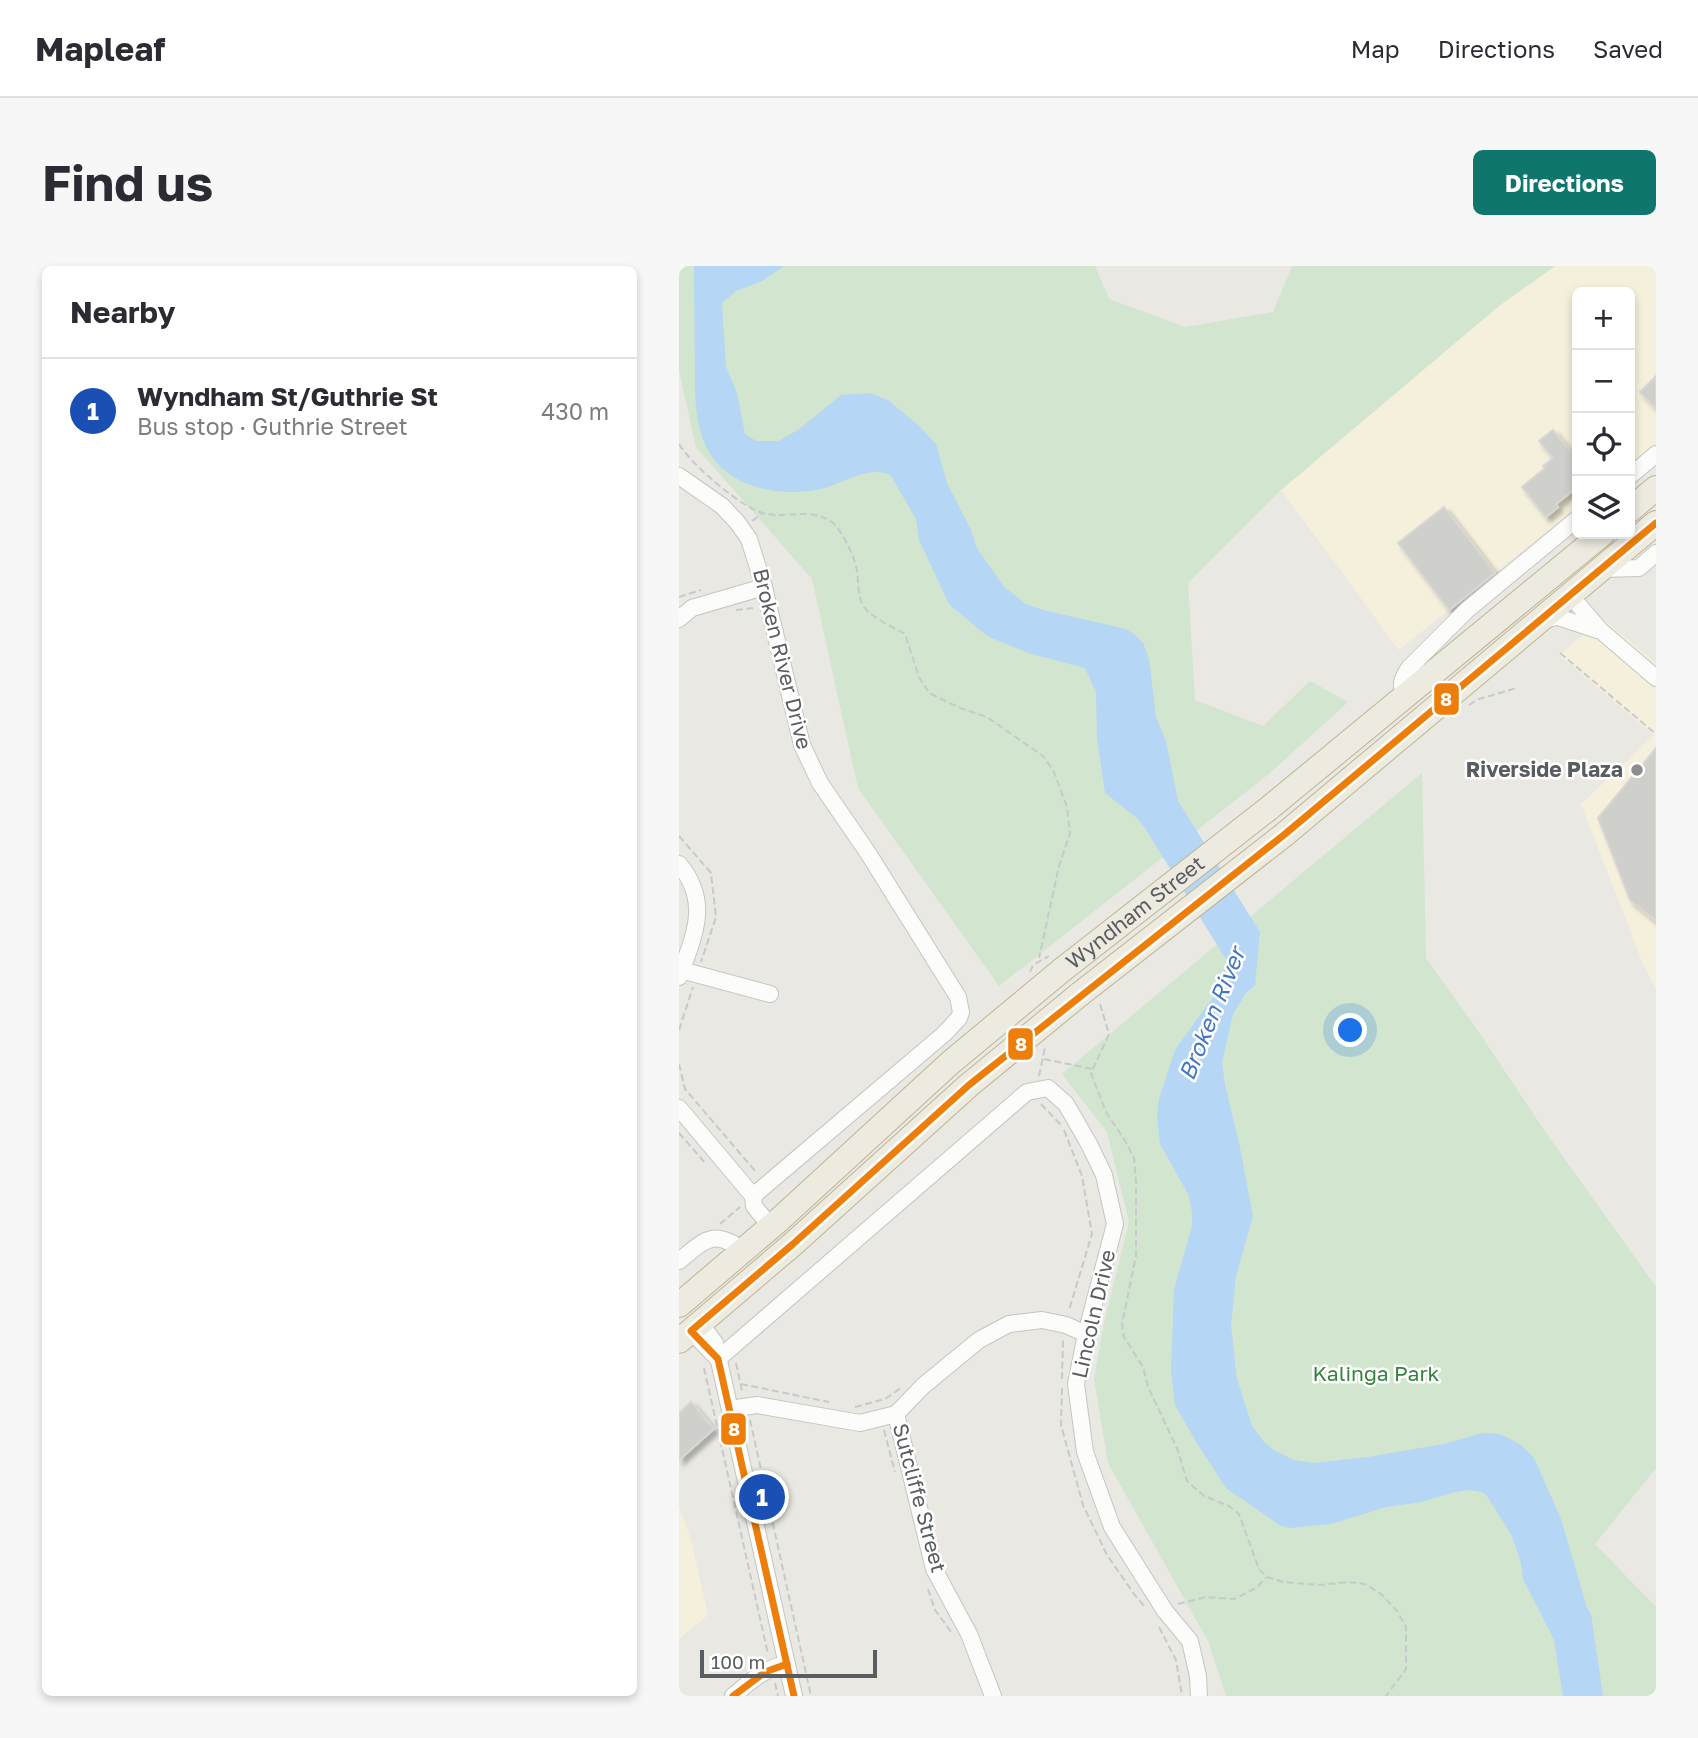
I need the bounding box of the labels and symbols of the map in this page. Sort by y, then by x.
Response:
street label: Broken River Drive [748,566,818,752]
line badge: 8 [1433,682,1460,716]
text: 8 [1440,687,1452,710]
place label: Riverside Plaza [1466,756,1623,782]
marker: Riverside Plaza [1629,762,1645,778]
street label: Wyndham Street [1060,850,1209,974]
water label: Broken River [1172,941,1251,1084]
your location [1333,1013,1367,1047]
line badge: 8 [1007,1027,1034,1061]
text: 8 [1015,1032,1027,1055]
street label: Lincoln Drive [1066,1247,1120,1381]
park label: Kalinga Park [1313,1360,1440,1386]
line badge: 8 [720,1412,747,1446]
text: 8 [728,1417,740,1440]
street label: Sutcliffe Street [888,1420,952,1575]
pin: 1 [739,1471,785,1523]
scale bar [700,1647,877,1679]

